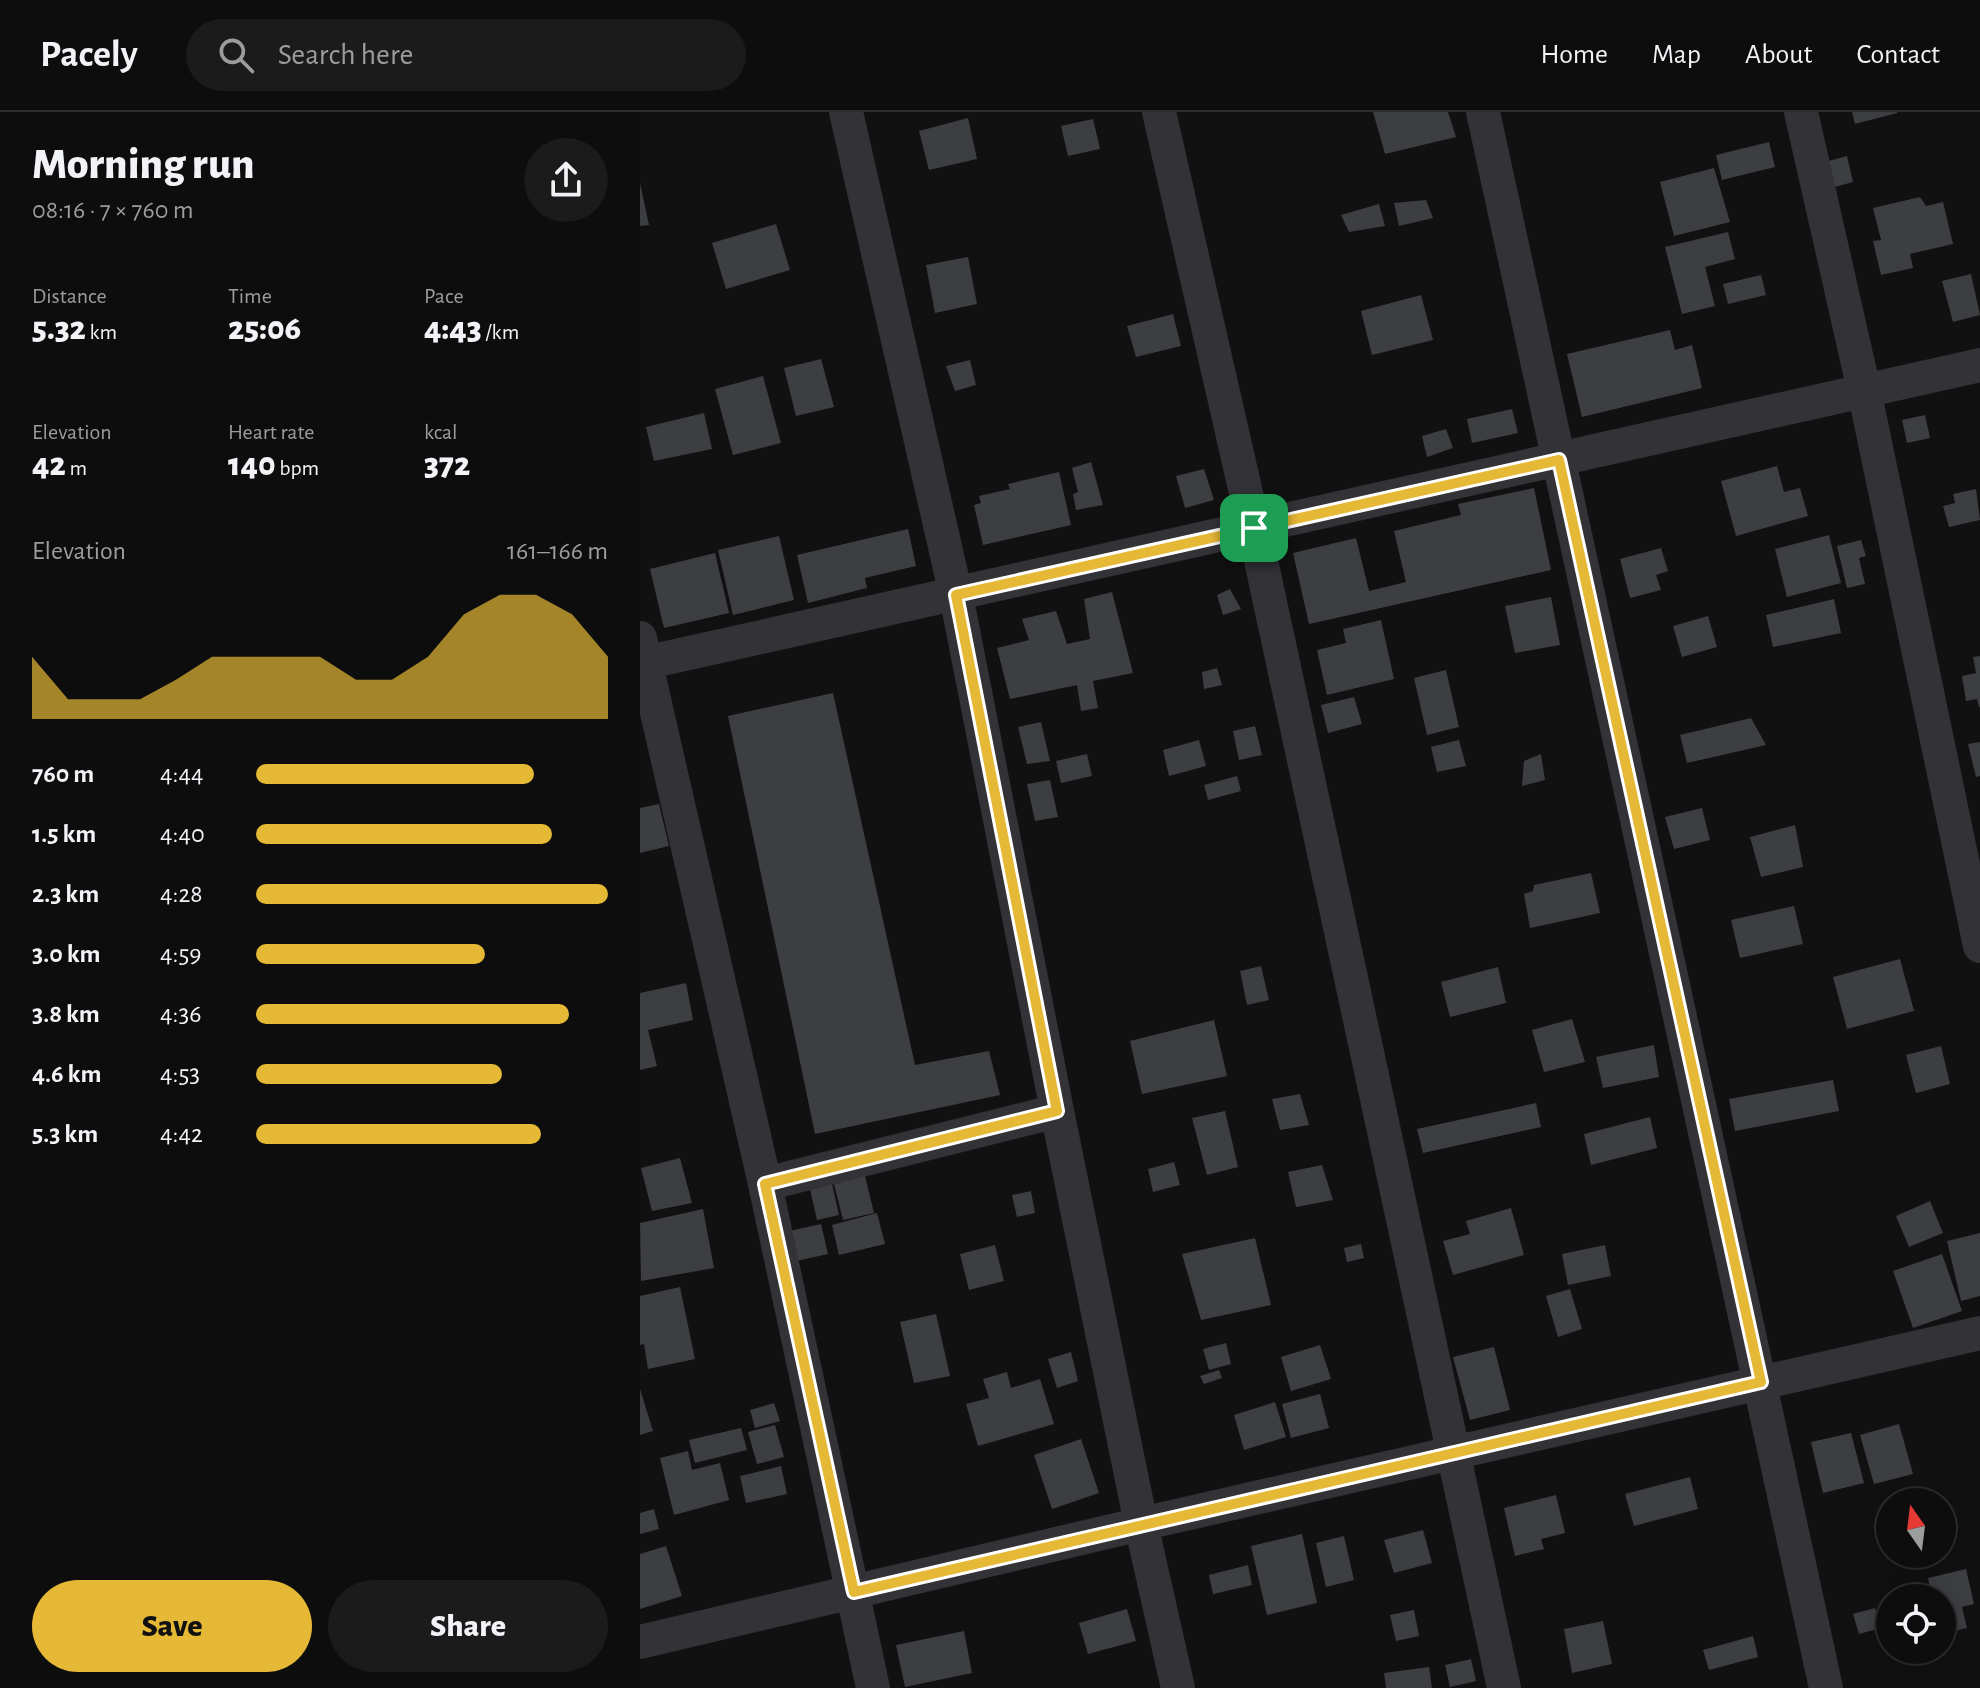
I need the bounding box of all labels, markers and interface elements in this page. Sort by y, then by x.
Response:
search box [186,19,746,91]
icon: search [214,33,258,77]
text: Pacely [40,36,138,74]
text: Search here [278,40,413,70]
text: Home [1541,41,1608,69]
text: Map [1652,41,1701,69]
text: About [1745,41,1813,69]
text: Contact [1857,41,1940,69]
button: share [524,138,608,222]
text: Morning run [32,143,255,187]
text: 08:16 · 7 × 760 m [32,197,194,223]
text: Distance [32,285,107,307]
text: Time [228,285,272,307]
text: Pace [424,285,464,307]
text: 5.32 [32,312,86,346]
text: 25:06 [228,312,301,346]
text: 4:43 [424,312,482,346]
text: km [86,321,117,343]
text: /km [482,321,519,343]
text: Elevation [32,421,112,443]
text: Heart rate [228,421,314,443]
text: kcal [424,421,458,443]
text: 42 [32,448,66,482]
text: 140 [228,448,276,482]
text: 372 [424,448,470,482]
text: m [66,457,87,479]
text: bpm [276,457,319,479]
pin [1220,494,1288,562]
icon: arrive [1232,506,1276,550]
text: Elevation [32,538,126,564]
text: 161–166 m [507,538,608,564]
text: 760 m [32,761,94,787]
text: 4:44 [160,761,203,787]
text: 1.5 km [32,821,96,847]
text: 4:40 [160,821,205,847]
text: 2.3 km [32,881,99,907]
text: 4:28 [160,881,203,907]
text: 3.0 km [32,941,100,967]
text: 4:59 [160,941,202,967]
text: 3.8 km [32,1001,100,1027]
text: 4:36 [160,1001,201,1027]
text: 4.6 km [32,1061,101,1087]
text: 4:53 [160,1061,200,1087]
text: 5.3 km [32,1121,98,1147]
text: 4:42 [160,1121,203,1147]
north arrow [1876,1488,1956,1568]
map controls [1876,1488,1956,1664]
button: Save [32,1580,312,1672]
button: Share [328,1580,608,1672]
button: locate [1876,1584,1956,1664]

